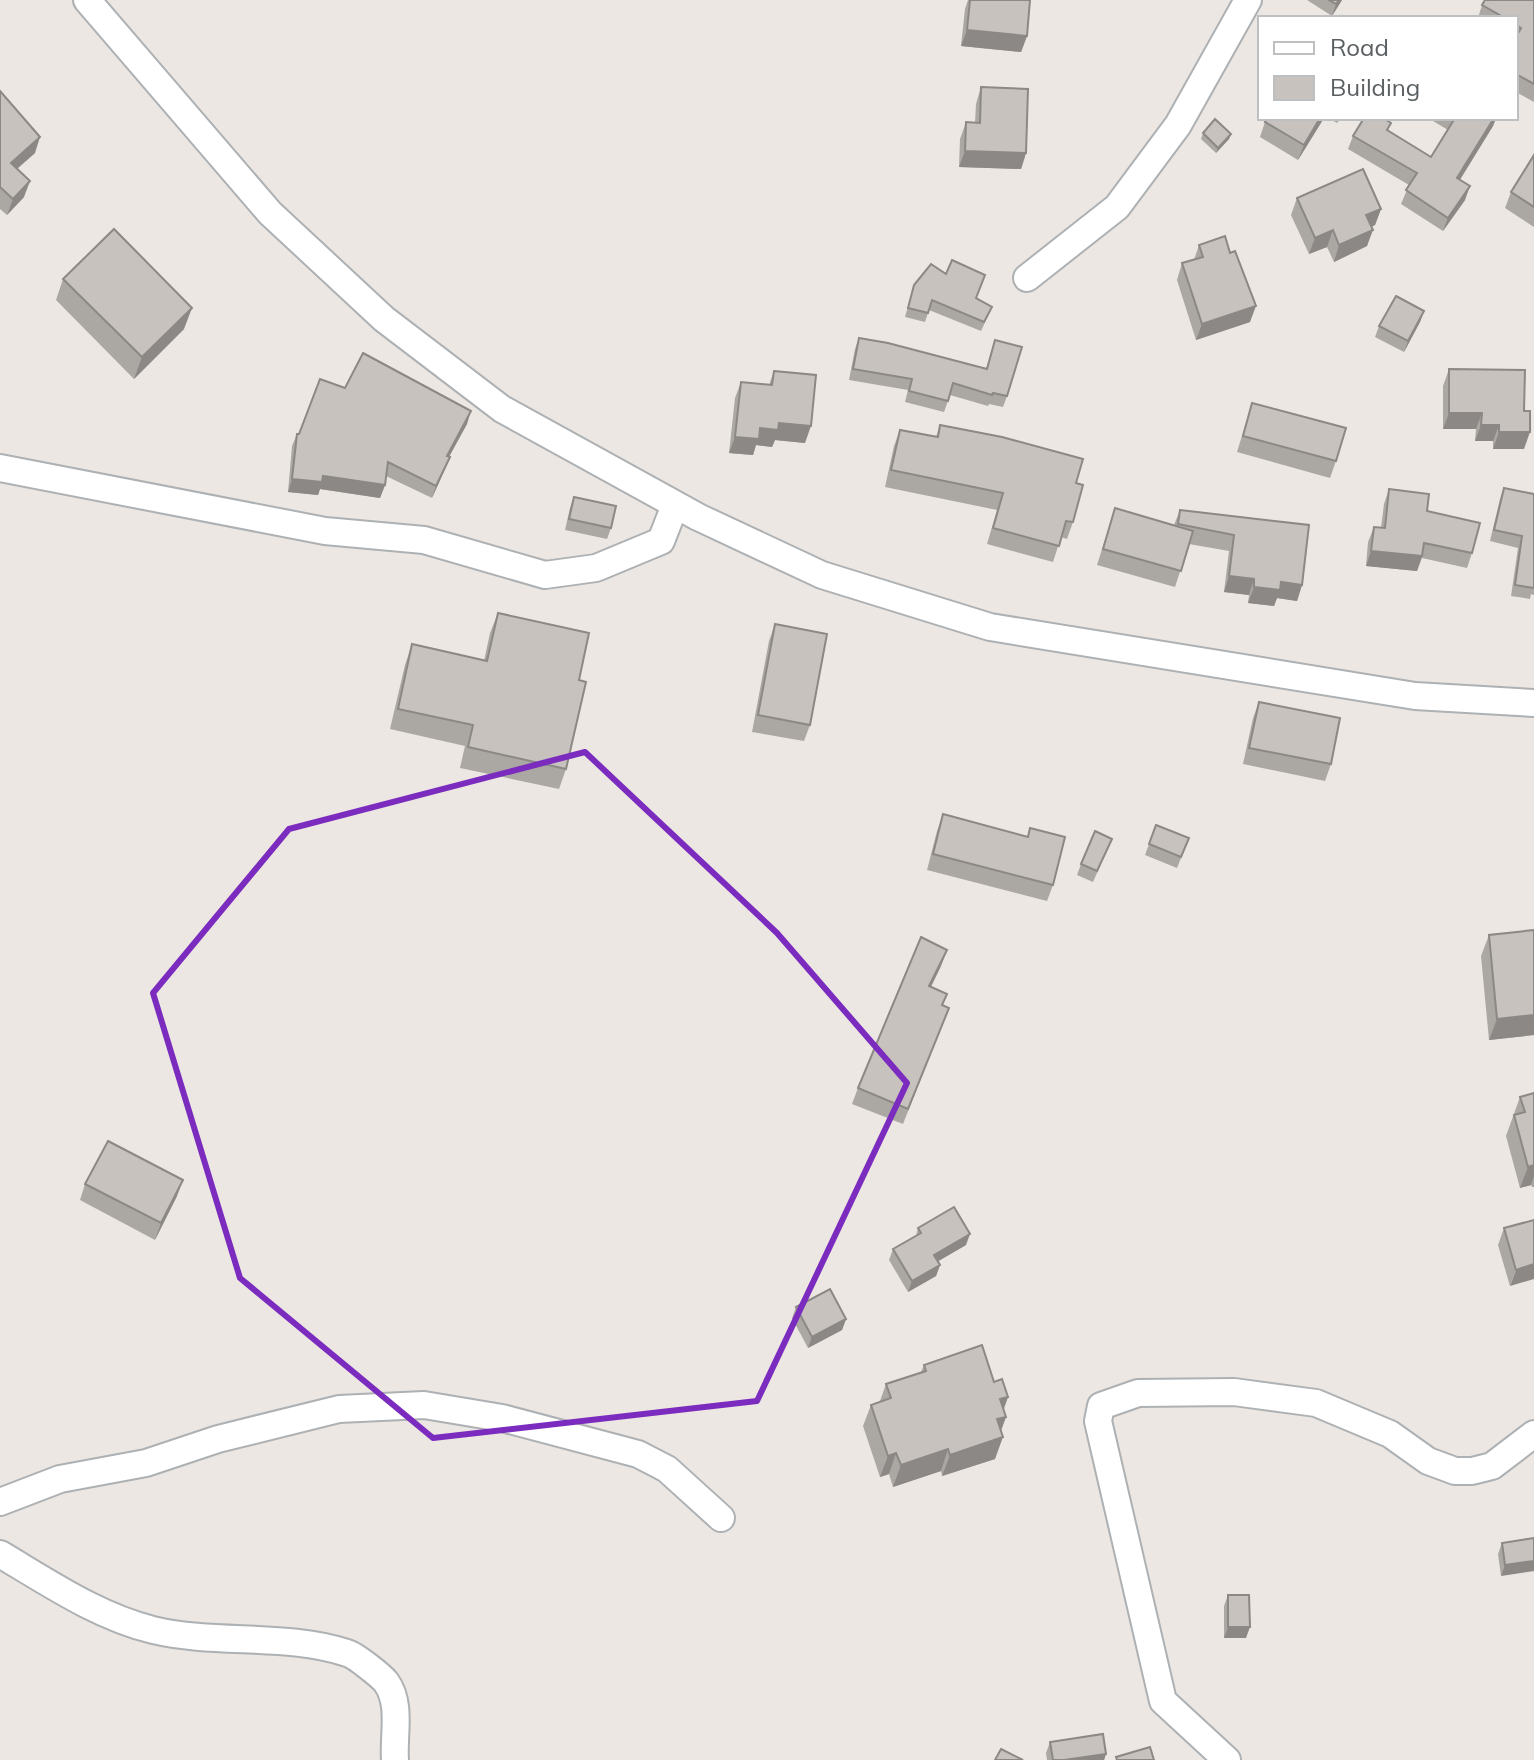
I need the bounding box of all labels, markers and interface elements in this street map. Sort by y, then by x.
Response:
legend [1258,16,1518,120]
text: Road [1330,32,1389,62]
text: Building [1330,72,1420,102]

